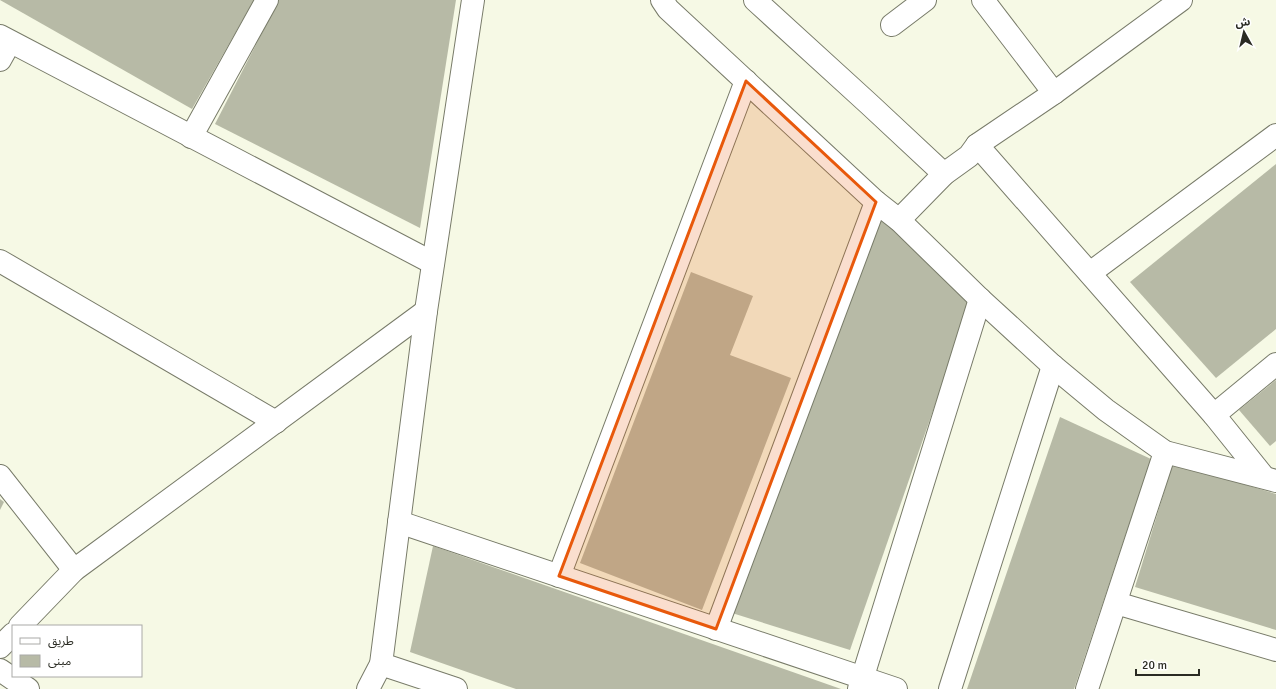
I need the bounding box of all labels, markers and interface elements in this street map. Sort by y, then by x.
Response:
north arrow [1224,12,1264,52]
text: ش [1234,15,1251,30]
legend [12,625,142,677]
text: طريق [48,634,74,649]
scale bar [1136,651,1199,677]
text: مبنى [48,654,71,669]
text: 20 m [1142,658,1167,673]

